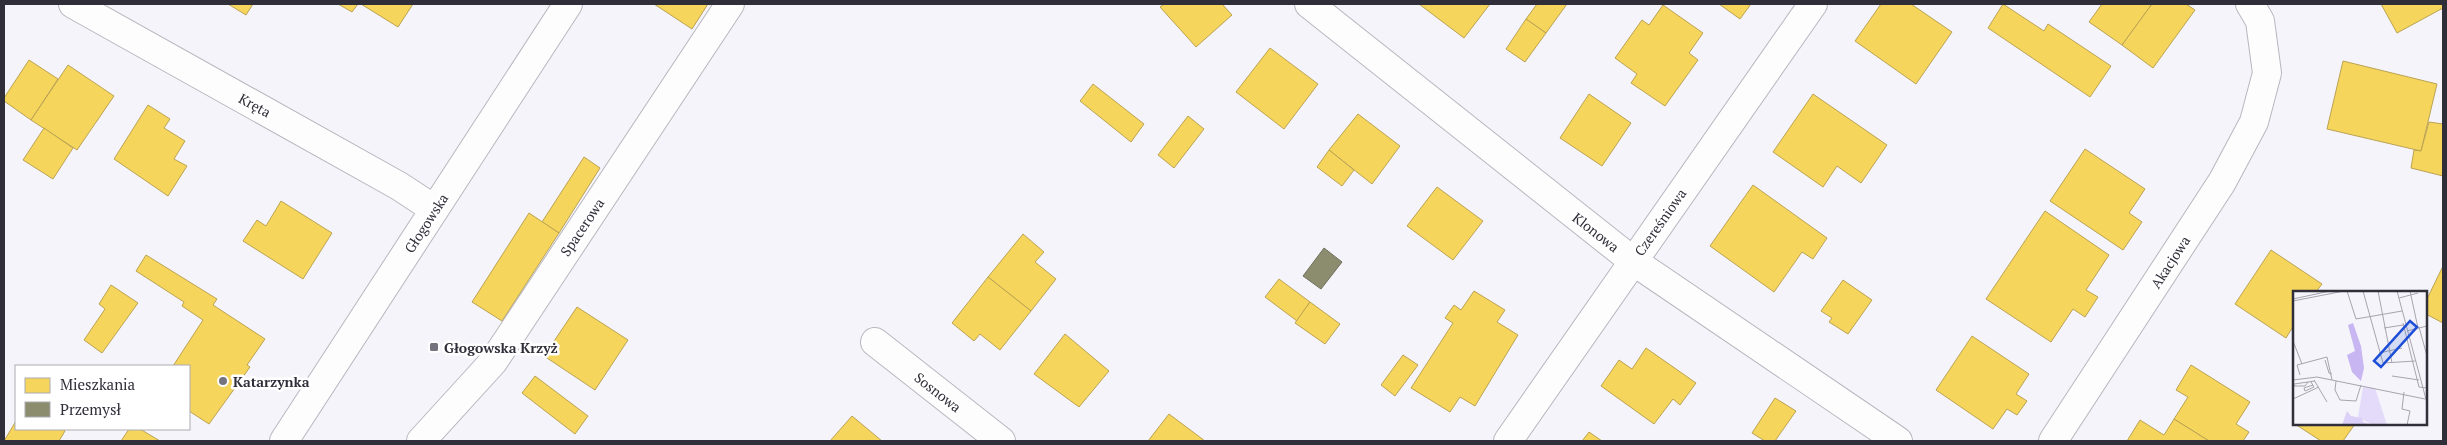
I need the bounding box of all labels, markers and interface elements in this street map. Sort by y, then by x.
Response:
street label: Kręta [236,89,274,121]
street label: Czereśniowa [1630,185,1690,259]
street label: Głogowska [400,190,452,256]
street label: Spacerowa [556,194,608,260]
street label: Klonowa [1569,208,1623,256]
street label: Akacjowa [2146,232,2194,292]
inset map [2293,291,2427,425]
place label: Głogowska Krzyż [444,338,558,357]
marker: Głogowska Krzyż [428,341,440,353]
legend [15,365,190,430]
street label: Sosnowa [911,368,965,416]
place label: Katarzynka [233,372,310,391]
text: Mieszkania [60,374,136,394]
marker: Katarzynka [217,375,229,387]
text: Przemysł [60,399,121,419]

